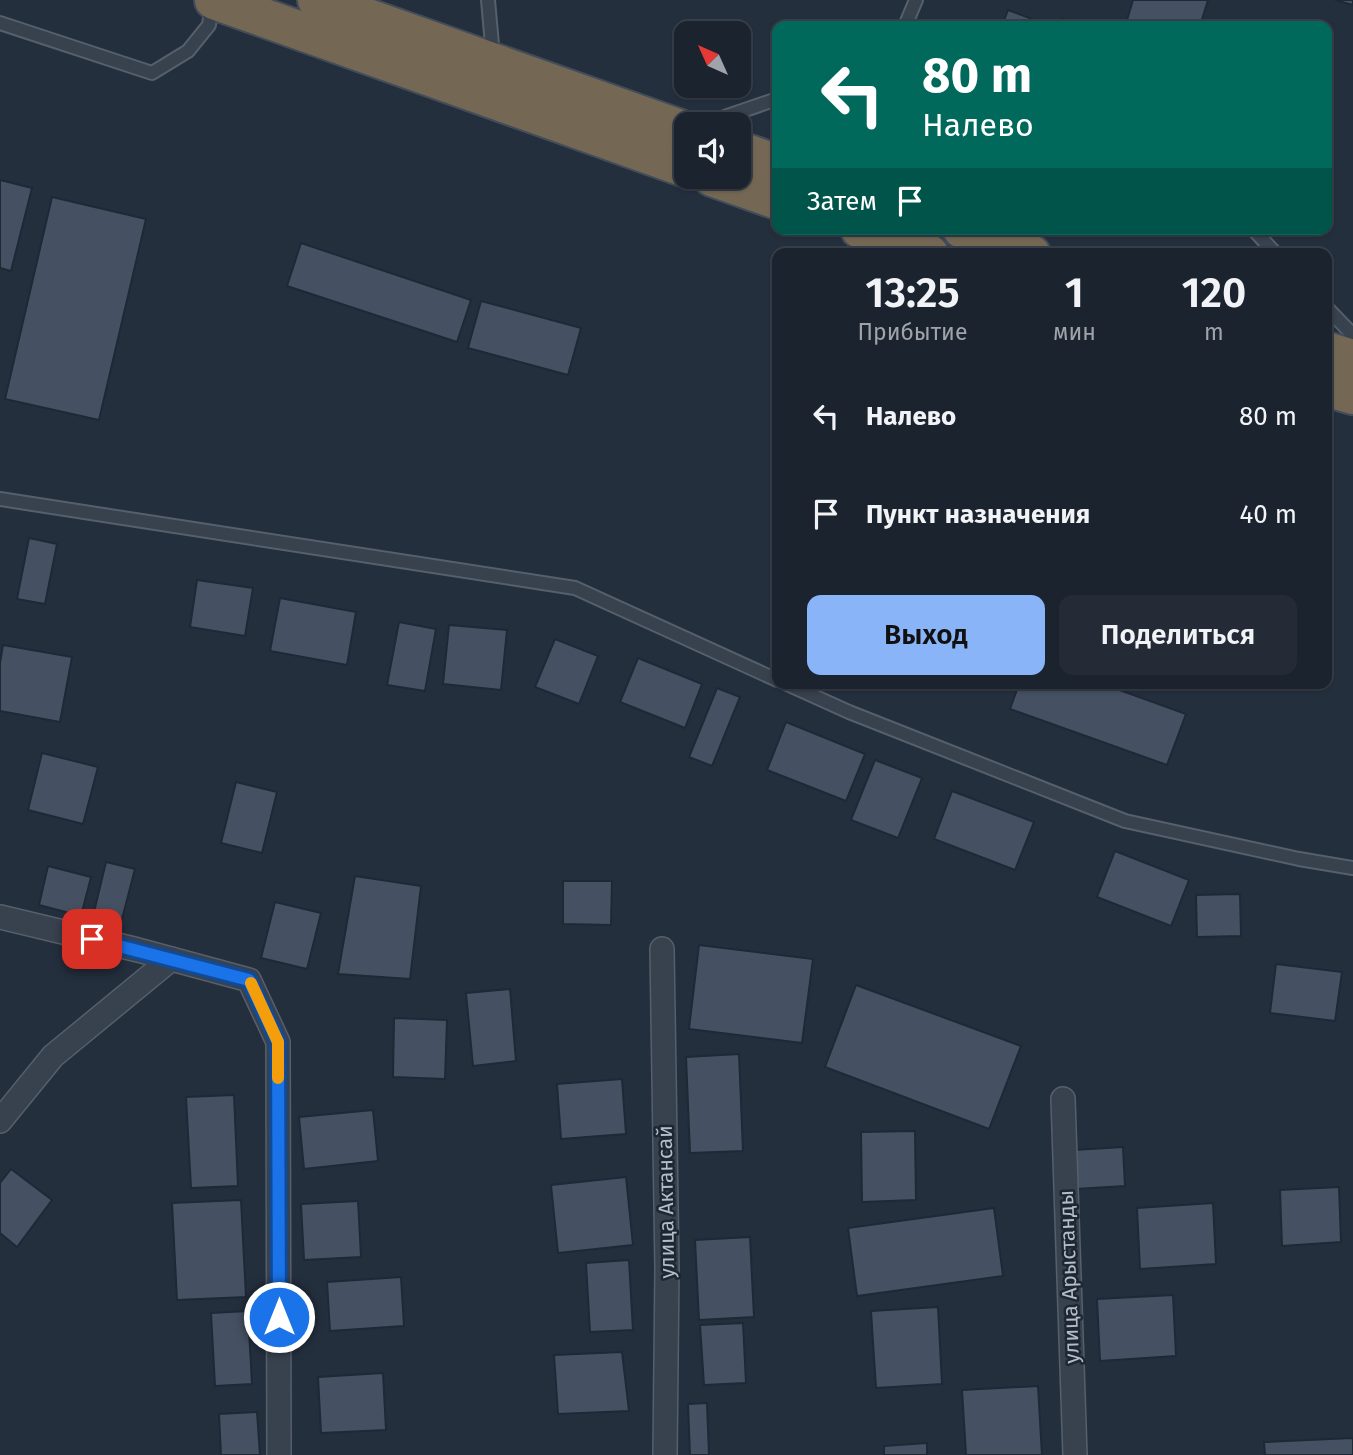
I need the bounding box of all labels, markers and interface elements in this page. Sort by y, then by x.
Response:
north arrow [674,21,751,98]
map controls [674,21,751,189]
text: 80 m [922,46,1032,105]
icon: left [807,49,898,140]
text: Налево [922,106,1034,144]
button: sound [674,112,751,189]
icon: arrive [891,182,929,220]
text: Затем [807,186,877,217]
text: 13:25 [865,268,960,318]
text: 1 [1065,268,1084,318]
text: 120 [1181,268,1246,318]
text: Прибытие [858,318,967,346]
text: мин [1053,318,1096,346]
text: m [1204,318,1224,346]
icon: left [807,397,845,435]
text: Налево [866,401,956,432]
text: 80 m [1239,401,1297,432]
icon: arrive [807,495,845,533]
text: Пункт назначения [866,499,1090,530]
text: 40 m [1239,499,1297,530]
button: Выход [807,595,1045,675]
button: Поделиться [1059,595,1297,675]
pin [62,909,122,969]
icon: arrive [73,920,111,958]
street label: улица Актансай [652,1125,680,1279]
street label: улица Арыстанды [1053,1190,1085,1364]
position arrow [242,1280,316,1354]

